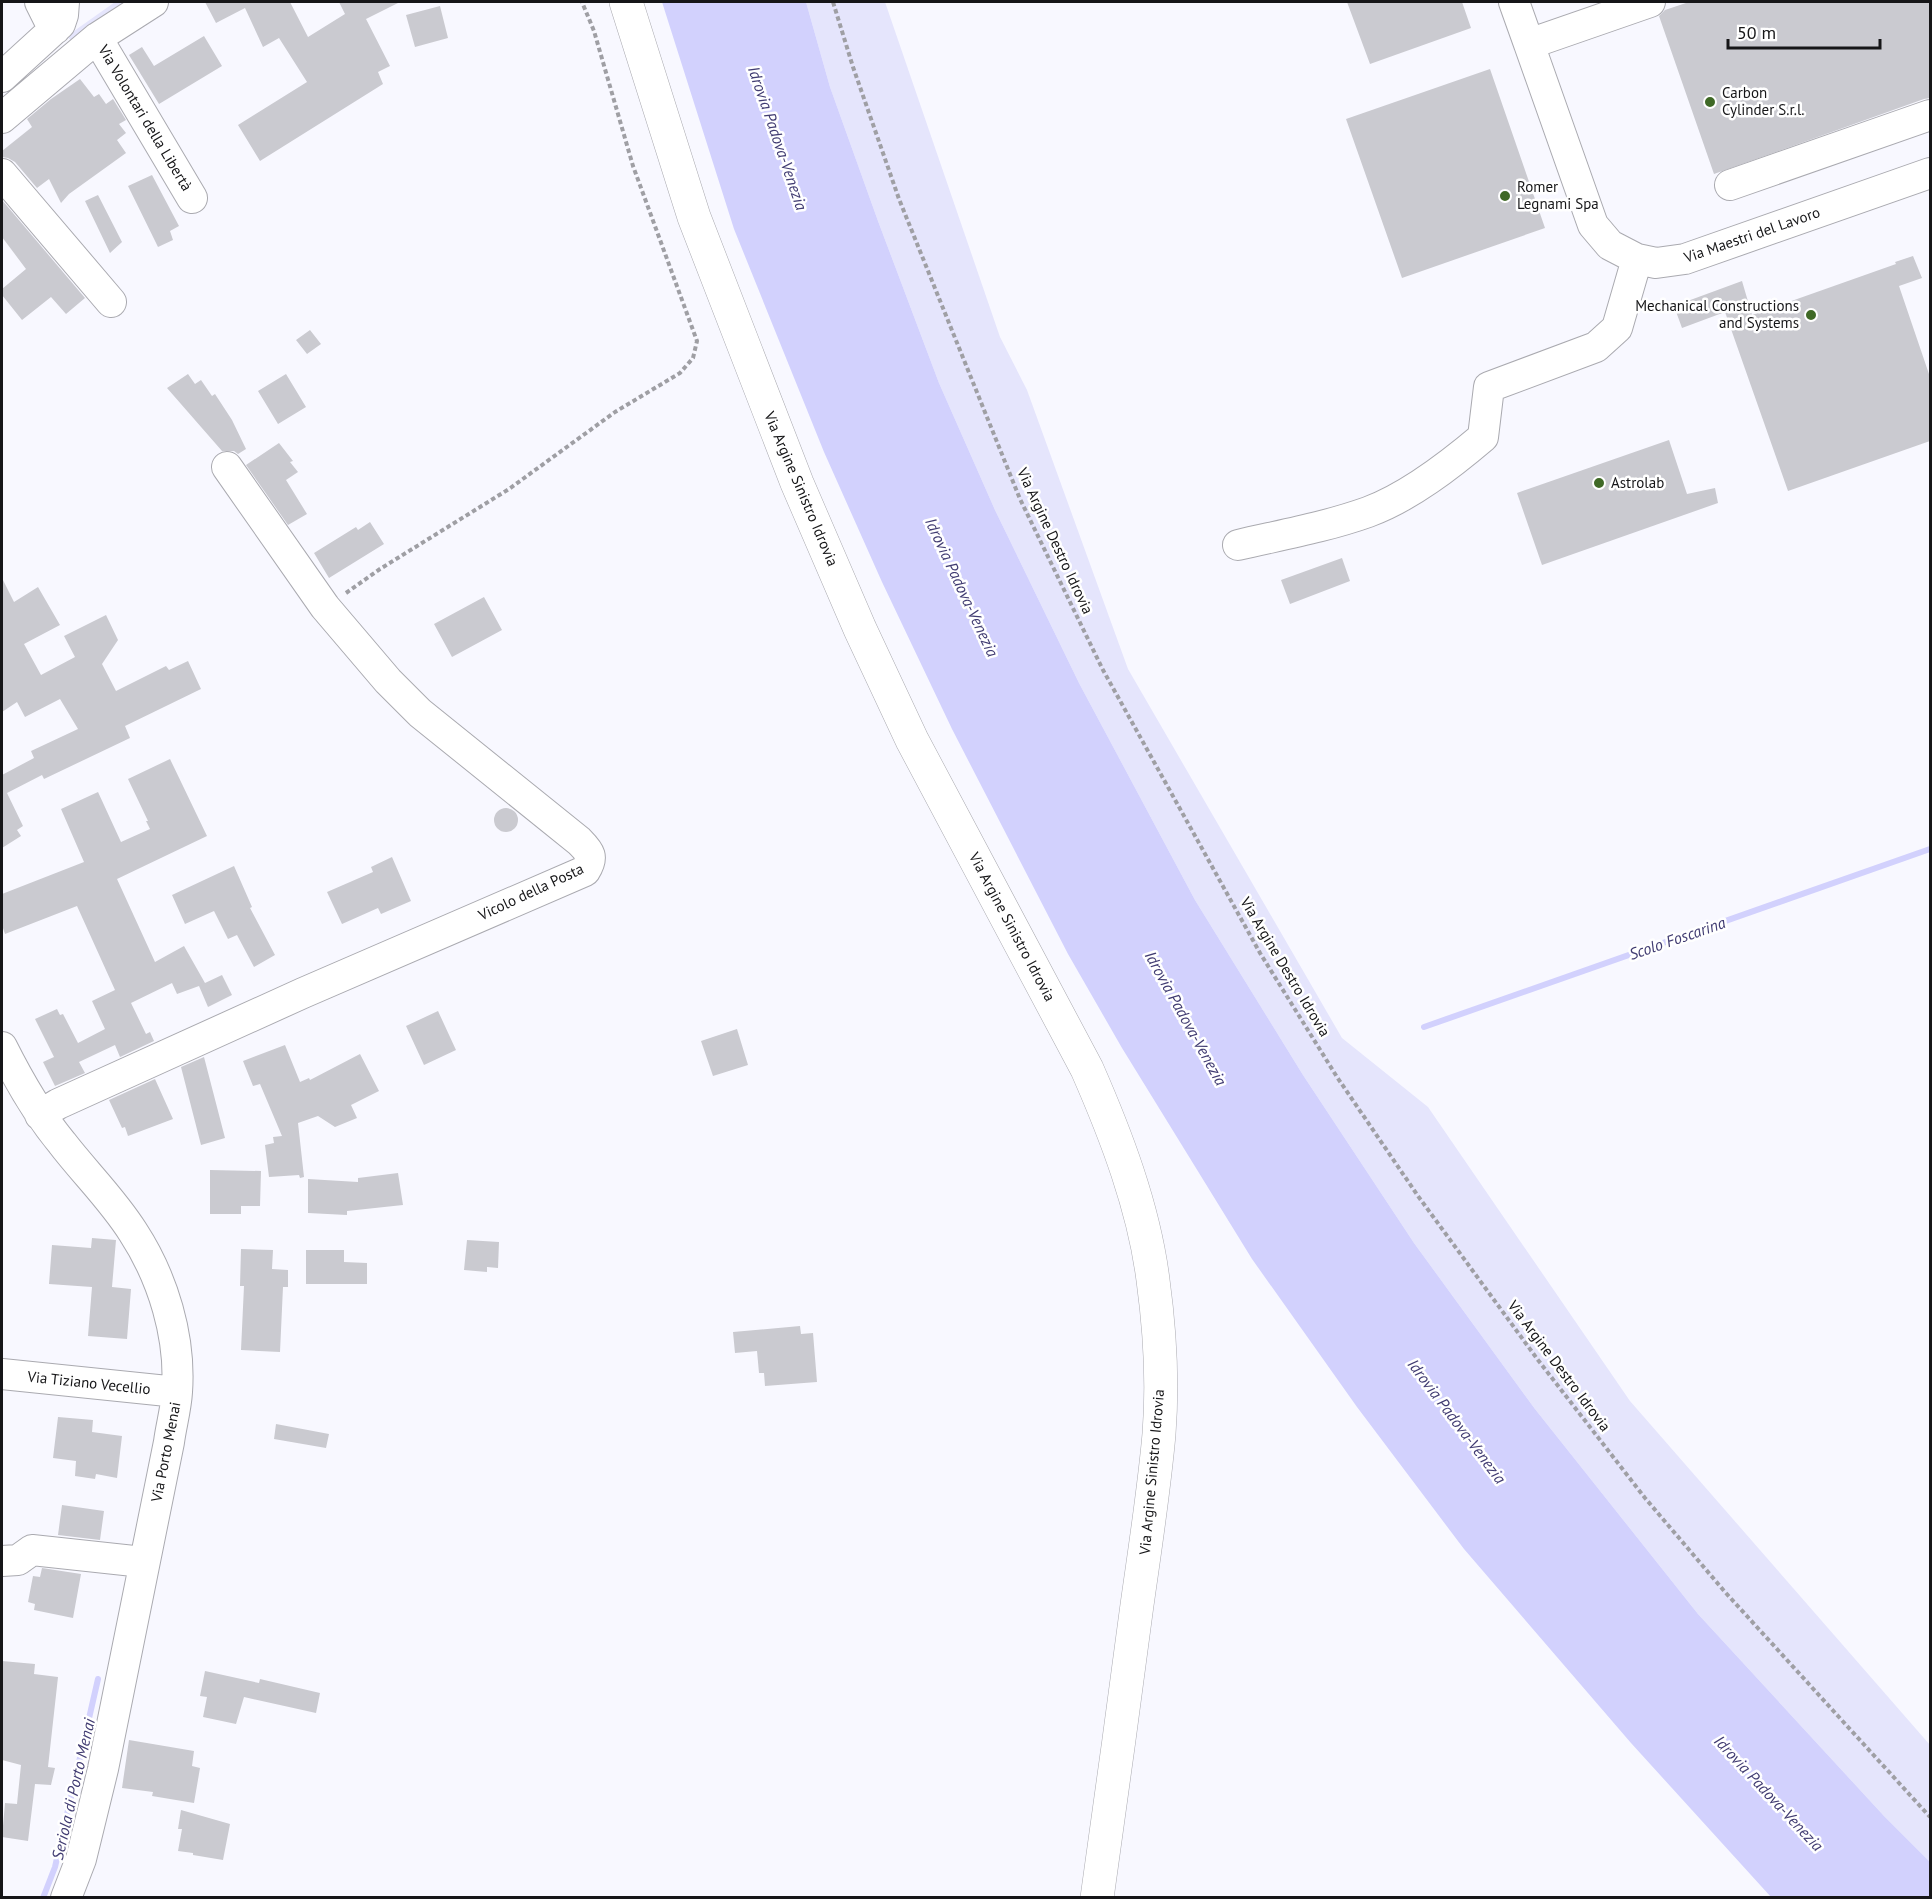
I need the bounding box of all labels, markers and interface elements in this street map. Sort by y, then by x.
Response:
scale bar [1728,12,1880,50]
text: 50 m [1737,21,1776,44]
street label: Via Volontari della Libertà [94,40,197,194]
water label: Idrovia Padova-Venezia [744,63,812,213]
place label: Carbon Cylinder S.r.l. [1722,83,1805,119]
marker: Carbon Cylinder S.r.l. [1703,95,1717,109]
place label: Romer Legnami Spa [1517,177,1599,213]
marker: Romer Legnami Spa [1498,189,1512,203]
street label: Via Maestri del Lavoro [1680,202,1822,267]
place label: Mechanical Constructions and Systems [1635,296,1799,332]
marker: Mechanical Constructions and Systems [1804,308,1818,322]
street label: Via Argine Sinistro Idrovia [760,408,843,569]
street label: Via Argine Destro Idrovia [1013,464,1098,617]
place label: Astrolab [1611,473,1664,492]
marker: Astrolab [1592,476,1606,490]
water label: Idrovia Padova-Venezia [921,514,1003,660]
street label: Via Argine Sinistro Idrovia [965,848,1060,1005]
street label: Vicolo della Posta [474,859,586,925]
street label: Via Argine Destro Idrovia [1236,893,1335,1040]
water label: Scolo Foscarina [1626,912,1728,964]
water label: Idrovia Padova-Venezia [1141,947,1231,1089]
street label: Via Argine Destro Idrovia [1503,1296,1615,1435]
water label: Idrovia Padova-Venezia [1404,1355,1511,1487]
street label: Via Tiziano Vecellio [26,1366,152,1398]
street label: Via Argine Sinistro Idrovia [1135,1388,1168,1557]
street label: Via Porto Menai [146,1400,185,1505]
water label: Seriola di Porto Menai [47,1716,99,1862]
water label: Idrovia Padova-Venezia [1710,1731,1828,1855]

